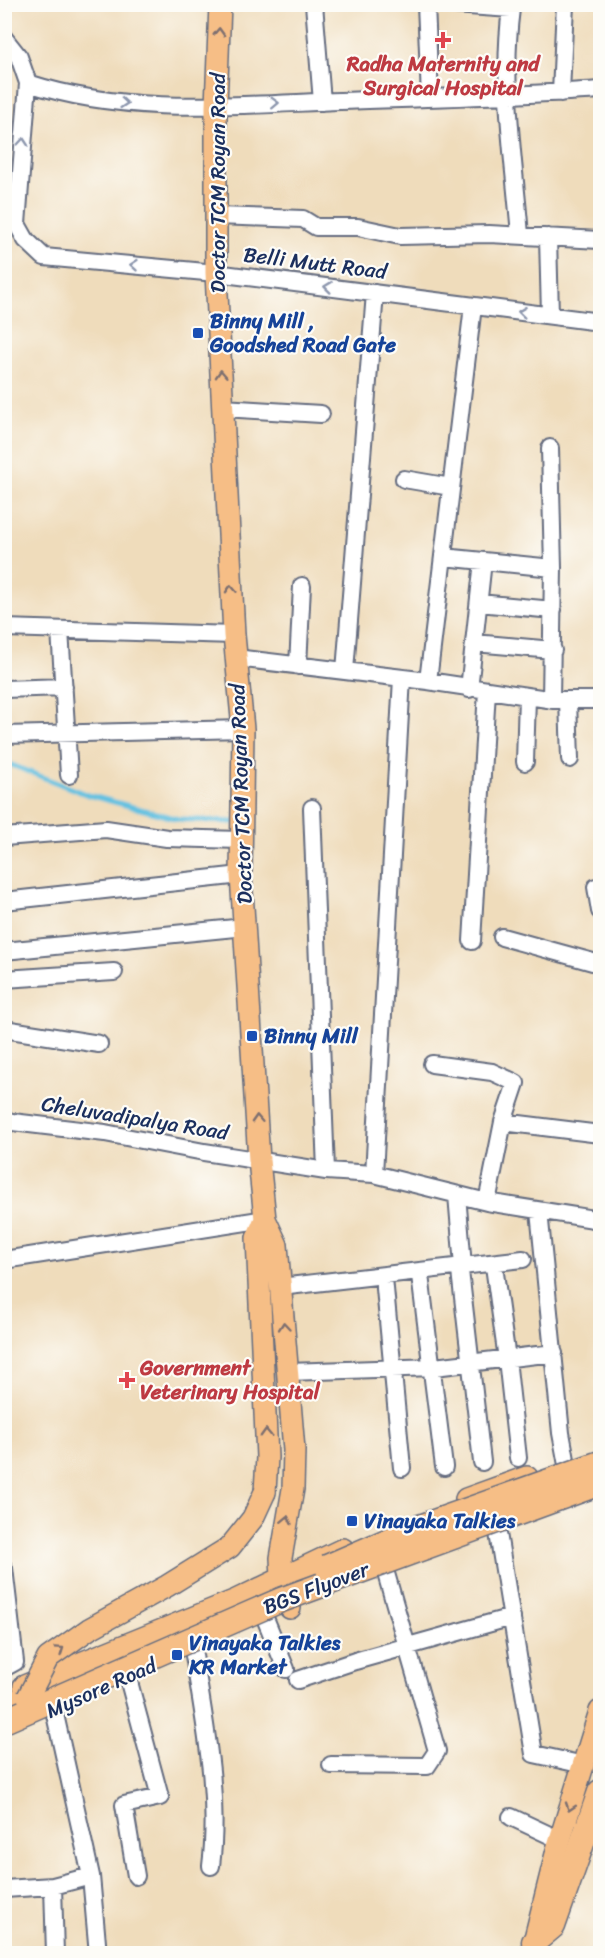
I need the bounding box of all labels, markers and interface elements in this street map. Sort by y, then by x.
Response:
one-way arrow [212,27,225,36]
marker: Radha Maternity and Surgical Hospital [434,31,452,49]
place label: Radha Maternity and Surgical Hospital [346,45,541,107]
street label: Doctor TCM Royan Road [199,71,237,293]
one-way arrow [119,96,128,109]
one-way arrow [270,97,279,110]
one-way arrow [17,138,30,147]
street label: Belli Mutt Road [241,235,391,291]
one-way arrow [130,259,139,272]
one-way arrow [324,281,333,294]
place label: Binny Mill , Goodshed Road Gate [209,302,396,364]
one-way arrow [517,306,526,318]
marker: Binny Mill , Goodshed Road Gate [191,326,205,340]
one-way arrow [214,369,227,378]
one-way arrow [225,585,238,594]
street label: Doctor TCM Royan Road [218,681,264,905]
place label: Binny Mill [264,1017,359,1055]
marker: Binny Mill [245,1029,259,1043]
street label: Cheluvadipalya Road [39,1084,233,1152]
one-way arrow [250,1115,263,1124]
one-way arrow [277,1322,290,1331]
place label: Government Veterinary Hospital [139,1349,321,1411]
marker: Government Veterinary Hospital [118,1371,136,1389]
one-way arrow [260,1429,273,1438]
place label: Vinayaka Talkies [364,1502,516,1540]
marker: Vinayaka Talkies [345,1514,359,1528]
one-way arrow [280,1516,293,1526]
street label: BGS Flyover [257,1550,376,1626]
place label: Vinayaka Talkies KR Market [188,1624,341,1686]
street label: Mysore Road [39,1646,164,1729]
one-way arrow [53,1646,64,1657]
marker: Vinayaka Talkies KR Market [170,1648,184,1662]
one-way arrow [565,1801,578,1812]

